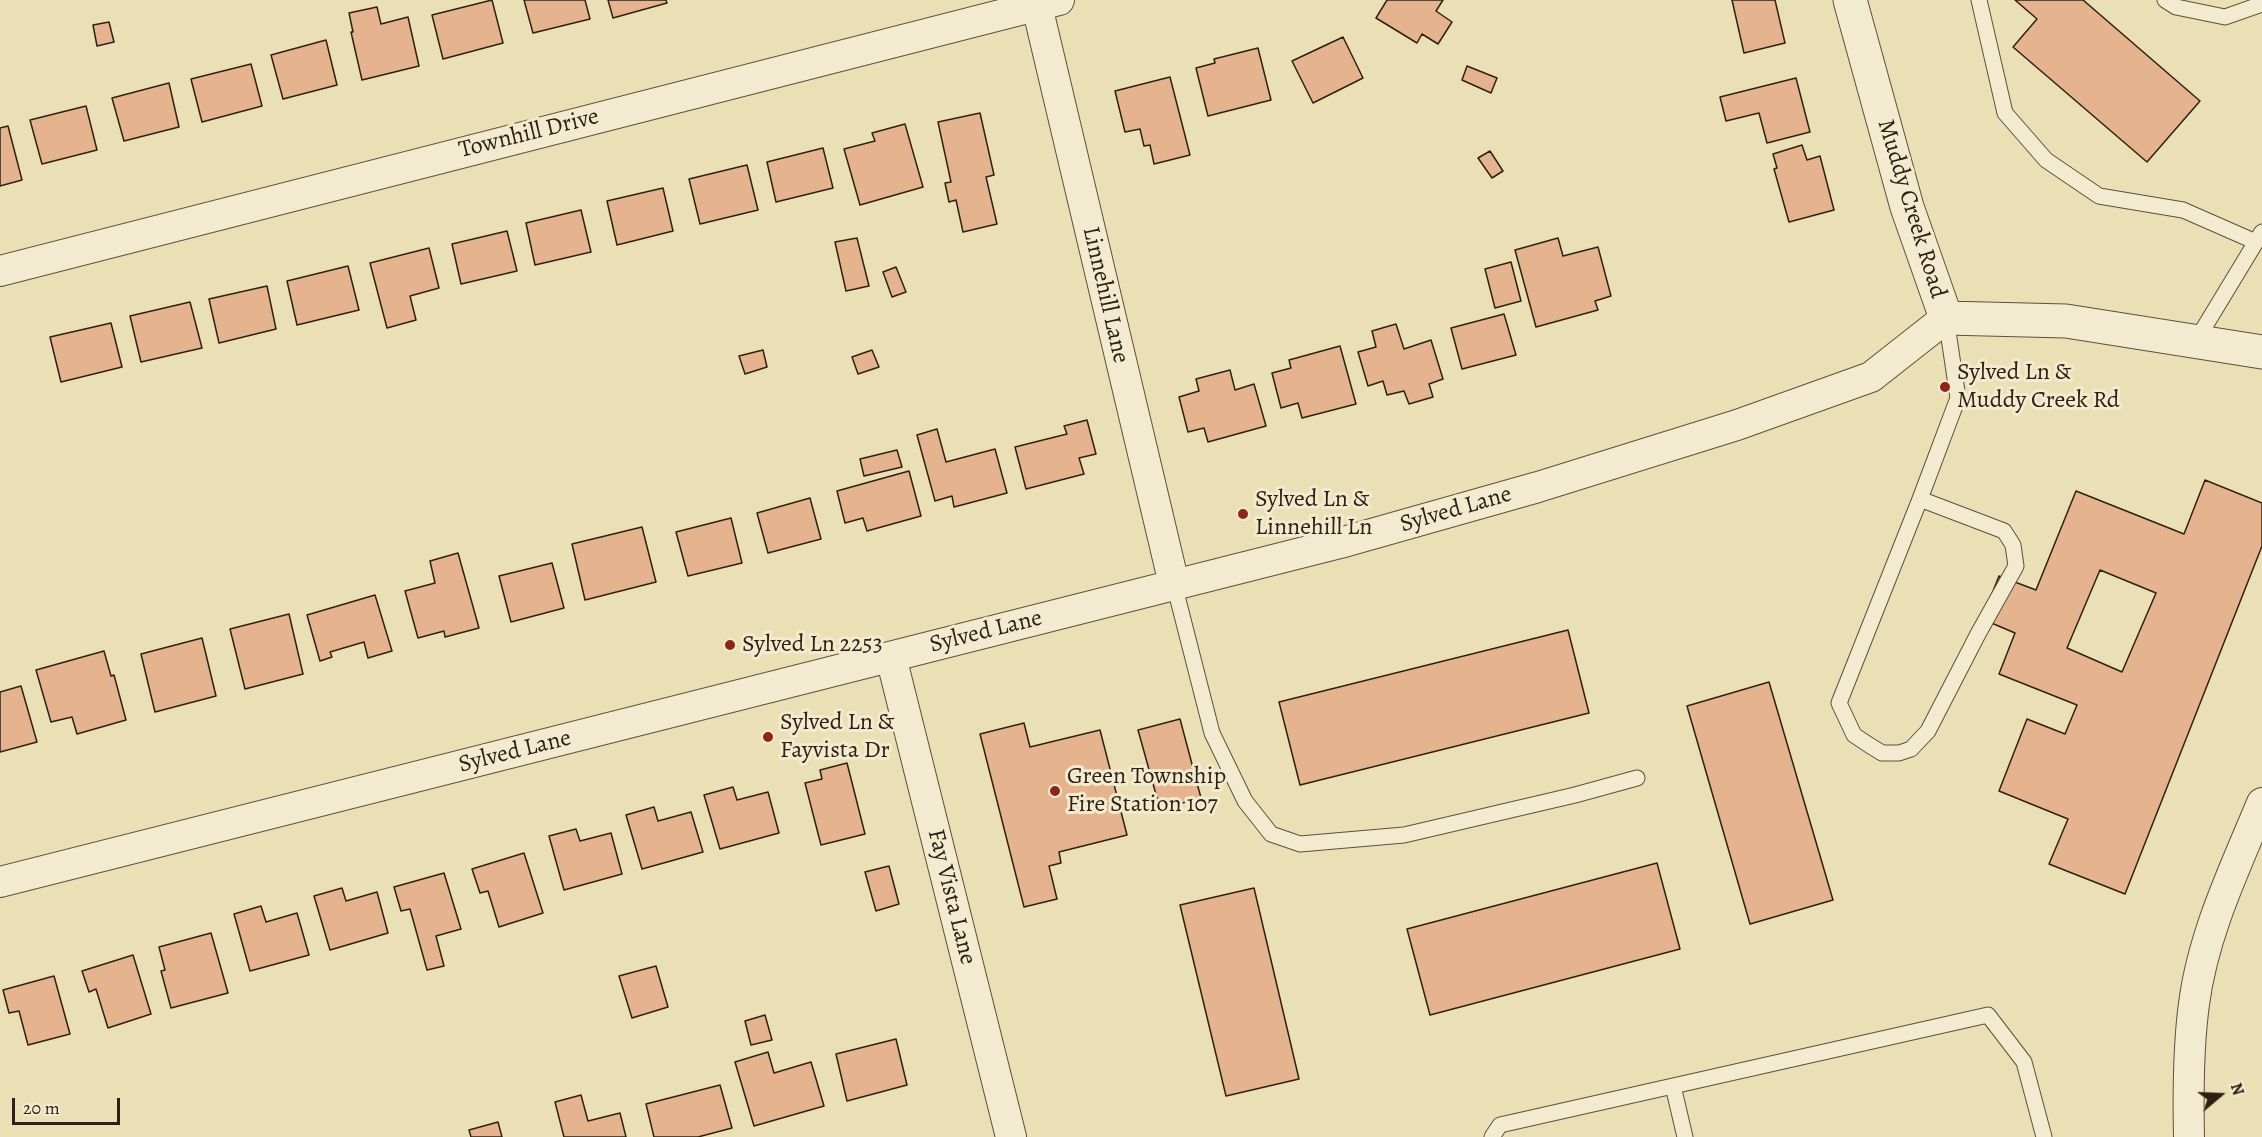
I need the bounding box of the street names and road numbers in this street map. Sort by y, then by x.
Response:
street label: Townhill Drive [456,103,602,165]
street label: Muddy Creek Road [1870,116,1952,302]
street label: Linnehill Lane [1075,224,1135,366]
street label: Sylved Lane [1397,480,1515,540]
street label: Sylved Lane [927,604,1045,660]
street label: Sylved Lane [456,724,574,780]
street label: Fay Vista Lane [920,826,982,968]

